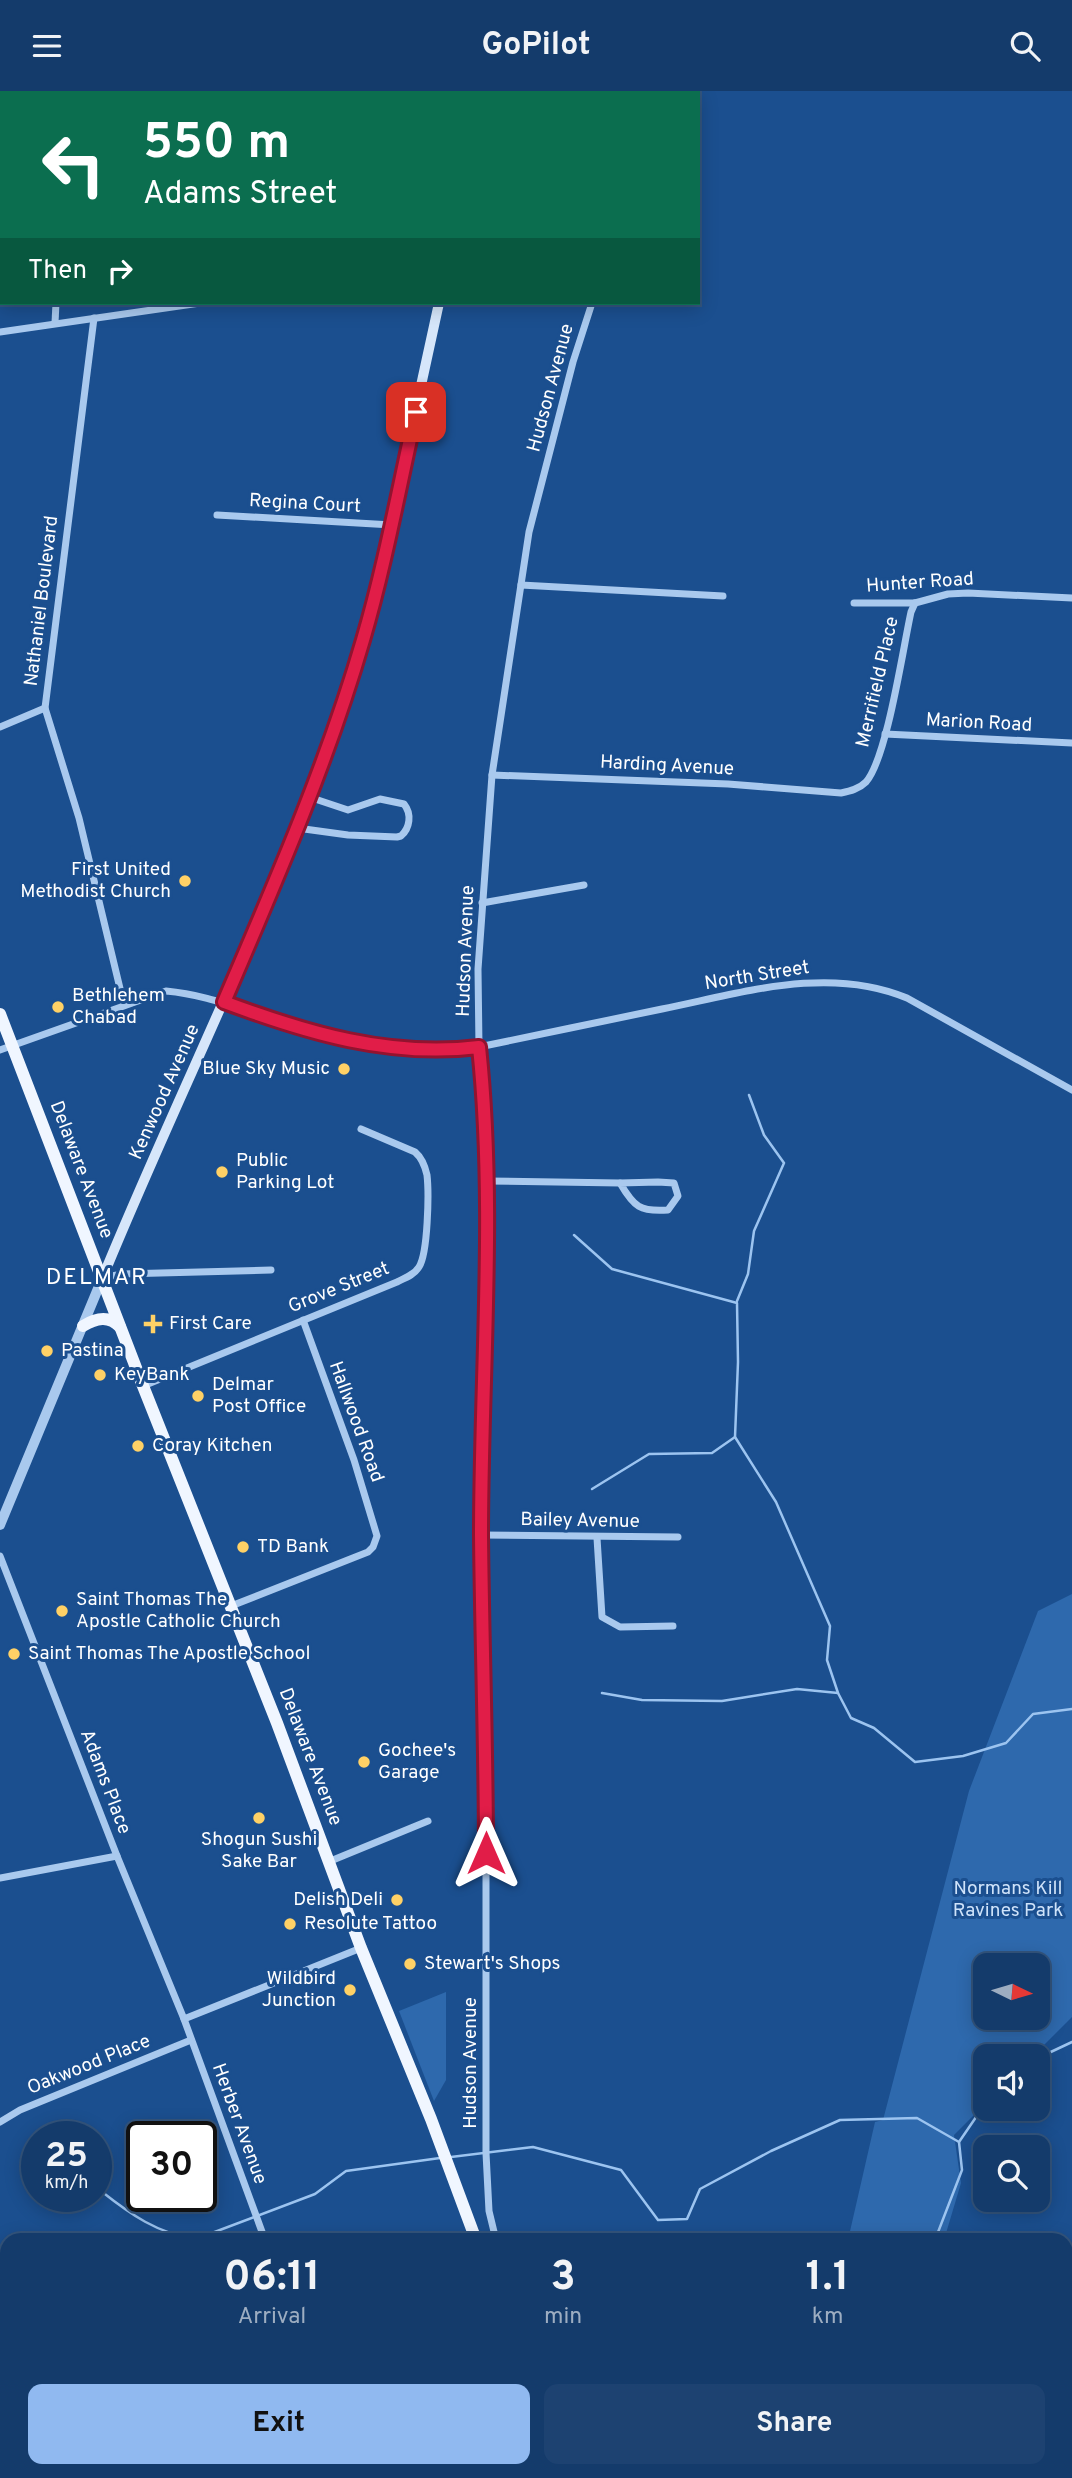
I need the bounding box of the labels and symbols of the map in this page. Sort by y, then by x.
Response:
street label: Hudson Avenue [522,321,580,455]
pin [386,382,446,442]
street label: Regina Court [248,489,362,519]
street label: Nathaniel Boulevard [20,514,64,688]
street label: Hunter Road [865,567,975,599]
street label: Merrifield Place [851,614,905,750]
street label: Marion Road [925,708,1033,738]
street label: Harding Avenue [599,751,735,781]
place label: First United Methodist Church [20,858,171,904]
marker: First United Methodist Church [177,873,193,889]
street label: Hudson Avenue [452,885,480,1017]
street label: North Street [703,956,811,996]
place label: Bethlehem Chabad [72,984,165,1030]
marker: Bethlehem Chabad [50,999,66,1015]
street label: Kenwood Avenue [124,1020,206,1164]
place label: Blue Sky Music [202,1057,330,1081]
marker: Blue Sky Music [336,1061,352,1077]
street label: Delaware Avenue [44,1098,118,1242]
place label: Public Parking Lot [236,1149,334,1195]
marker: Public Parking Lot [214,1164,230,1180]
street label: Grove Street [285,1257,393,1319]
district label: DELMAR [46,1264,148,1293]
place label: First Care [169,1312,252,1336]
marker: First Care [143,1314,163,1334]
place label: Pastina [61,1339,124,1363]
marker: Pastina [39,1343,55,1359]
street label: Hallwood Road [323,1358,389,1486]
place label: KeyBank [114,1363,190,1387]
marker: KeyBank [92,1367,108,1383]
place label: Delmar Post Office [212,1373,306,1419]
marker: Delmar Post Office [190,1388,206,1404]
place label: Coray Kitchen [152,1434,272,1458]
marker: Coray Kitchen [130,1438,146,1454]
street label: Bailey Avenue [520,1508,640,1534]
place label: TD Bank [257,1535,329,1559]
marker: TD Bank [235,1539,251,1555]
place label: Saint Thomas The Apostle Catholic Church [76,1588,281,1634]
marker: Saint Thomas The Apostle Catholic Church [54,1603,70,1619]
place label: Saint Thomas The Apostle School [28,1642,310,1666]
marker: Saint Thomas The Apostle School [6,1646,22,1662]
street label: Delaware Avenue [273,1685,347,1829]
street label: Adams Place [74,1726,136,1838]
place label: Gochee's Garage [378,1739,456,1785]
marker: Gochee's Garage [356,1754,372,1770]
marker: Shogun Sushi Sake Bar [251,1810,267,1826]
position arrow [449,1816,523,1890]
place label: Shogun Sushi Sake Bar [201,1828,317,1874]
park label: Normans Kill Ravines Park [953,1877,1063,1923]
place label: Delish Deli [293,1888,383,1912]
marker: Delish Deli [389,1892,405,1908]
place label: Resolute Tattoo [304,1912,437,1936]
marker: Resolute Tattoo [282,1916,298,1932]
place label: Stewart's Shops [424,1952,560,1976]
north arrow [973,1953,1050,2030]
marker: Stewart's Shops [402,1956,418,1972]
place label: Wildbird Junction [262,1967,336,2013]
marker: Wildbird Junction [342,1982,358,1998]
street label: Hudson Avenue [459,1997,483,2129]
street label: Oakwood Place [24,2029,154,2101]
street label: Herber Avenue [206,2060,272,2188]
speed limit sign: 30 [126,2121,217,2212]

